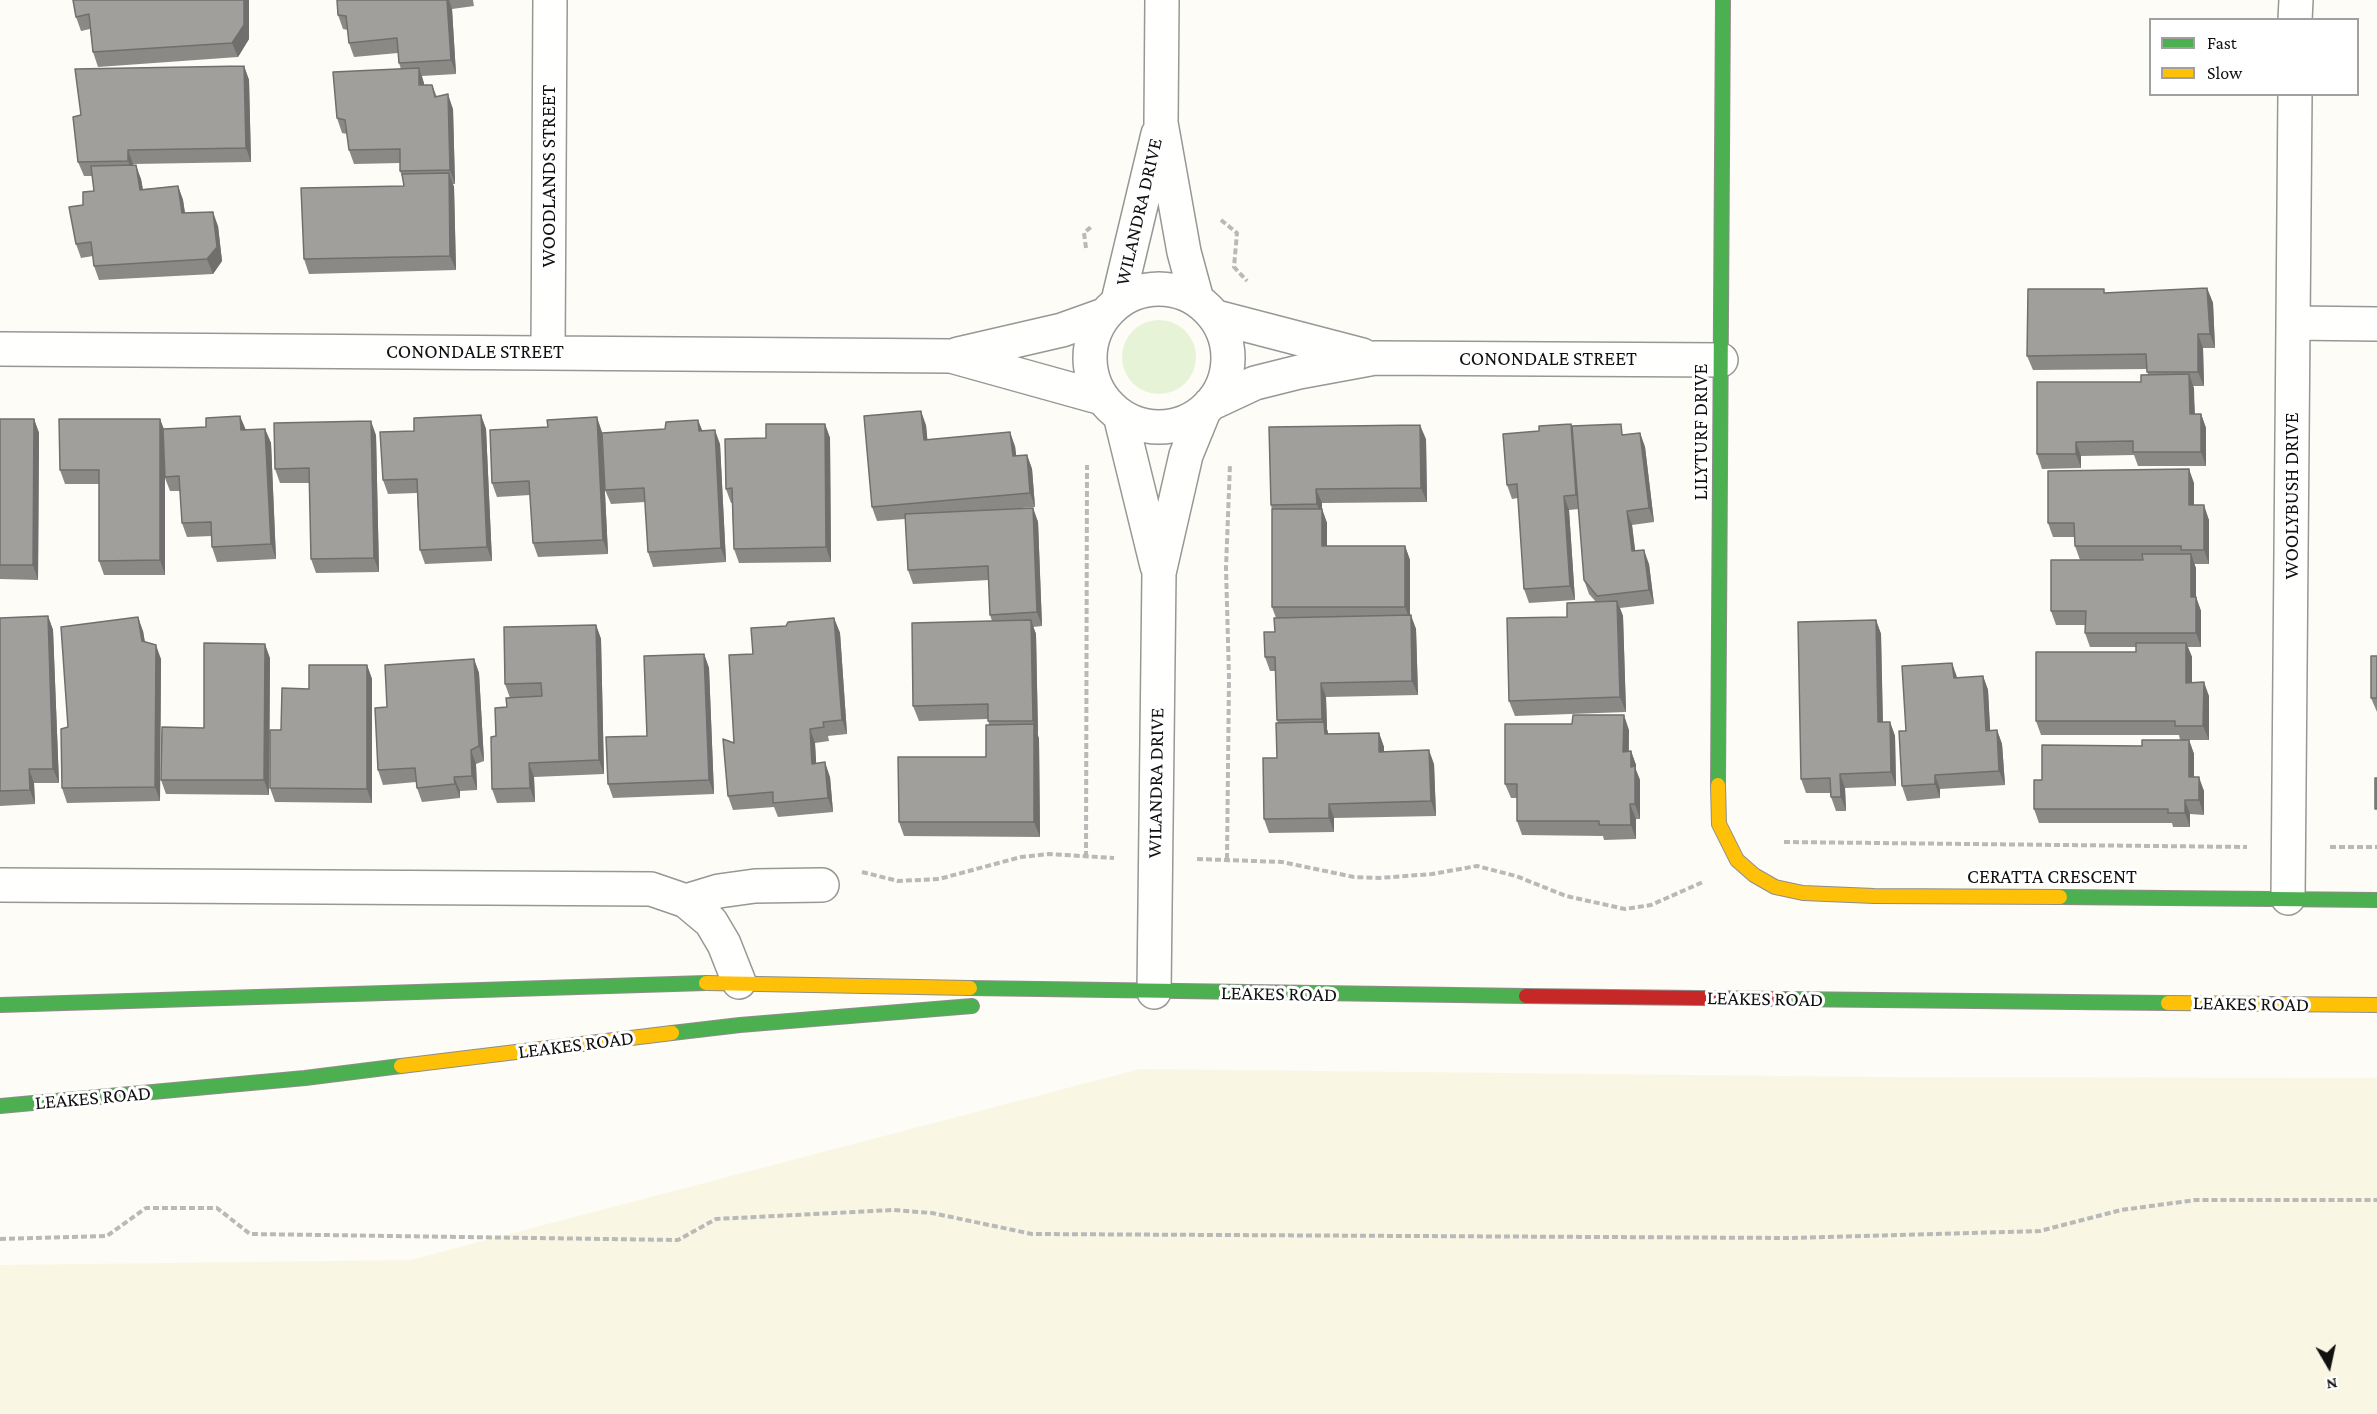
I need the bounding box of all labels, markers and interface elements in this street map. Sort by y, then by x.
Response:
legend [2149,18,2359,96]
text: Fast [2207,33,2237,53]
text: Slow [2207,63,2242,83]
street label: WOODLANDS STREET [537,85,561,267]
street label: WILANDRA DRIVE [1110,136,1168,288]
street label: CONONDALE STREET [386,340,564,364]
street label: CONONDALE STREET [1459,347,1637,371]
street label: LILYTURF DRIVE [1689,364,1713,500]
street label: WOOLYBUSH DRIVE [2280,412,2304,580]
street label: WILANDRA DRIVE [1143,707,1169,859]
street label: CERATTA CRESCENT [1967,865,2137,889]
street label: LEAKES ROAD [1221,981,1337,1007]
street label: LEAKES ROAD [1707,986,1823,1012]
street label: LEAKES ROAD [2193,991,2309,1017]
street label: LEAKES ROAD [517,1026,635,1064]
street label: LEAKES ROAD [34,1081,152,1115]
north arrow [2299,1336,2359,1396]
text: N [2325,1375,2339,1394]

